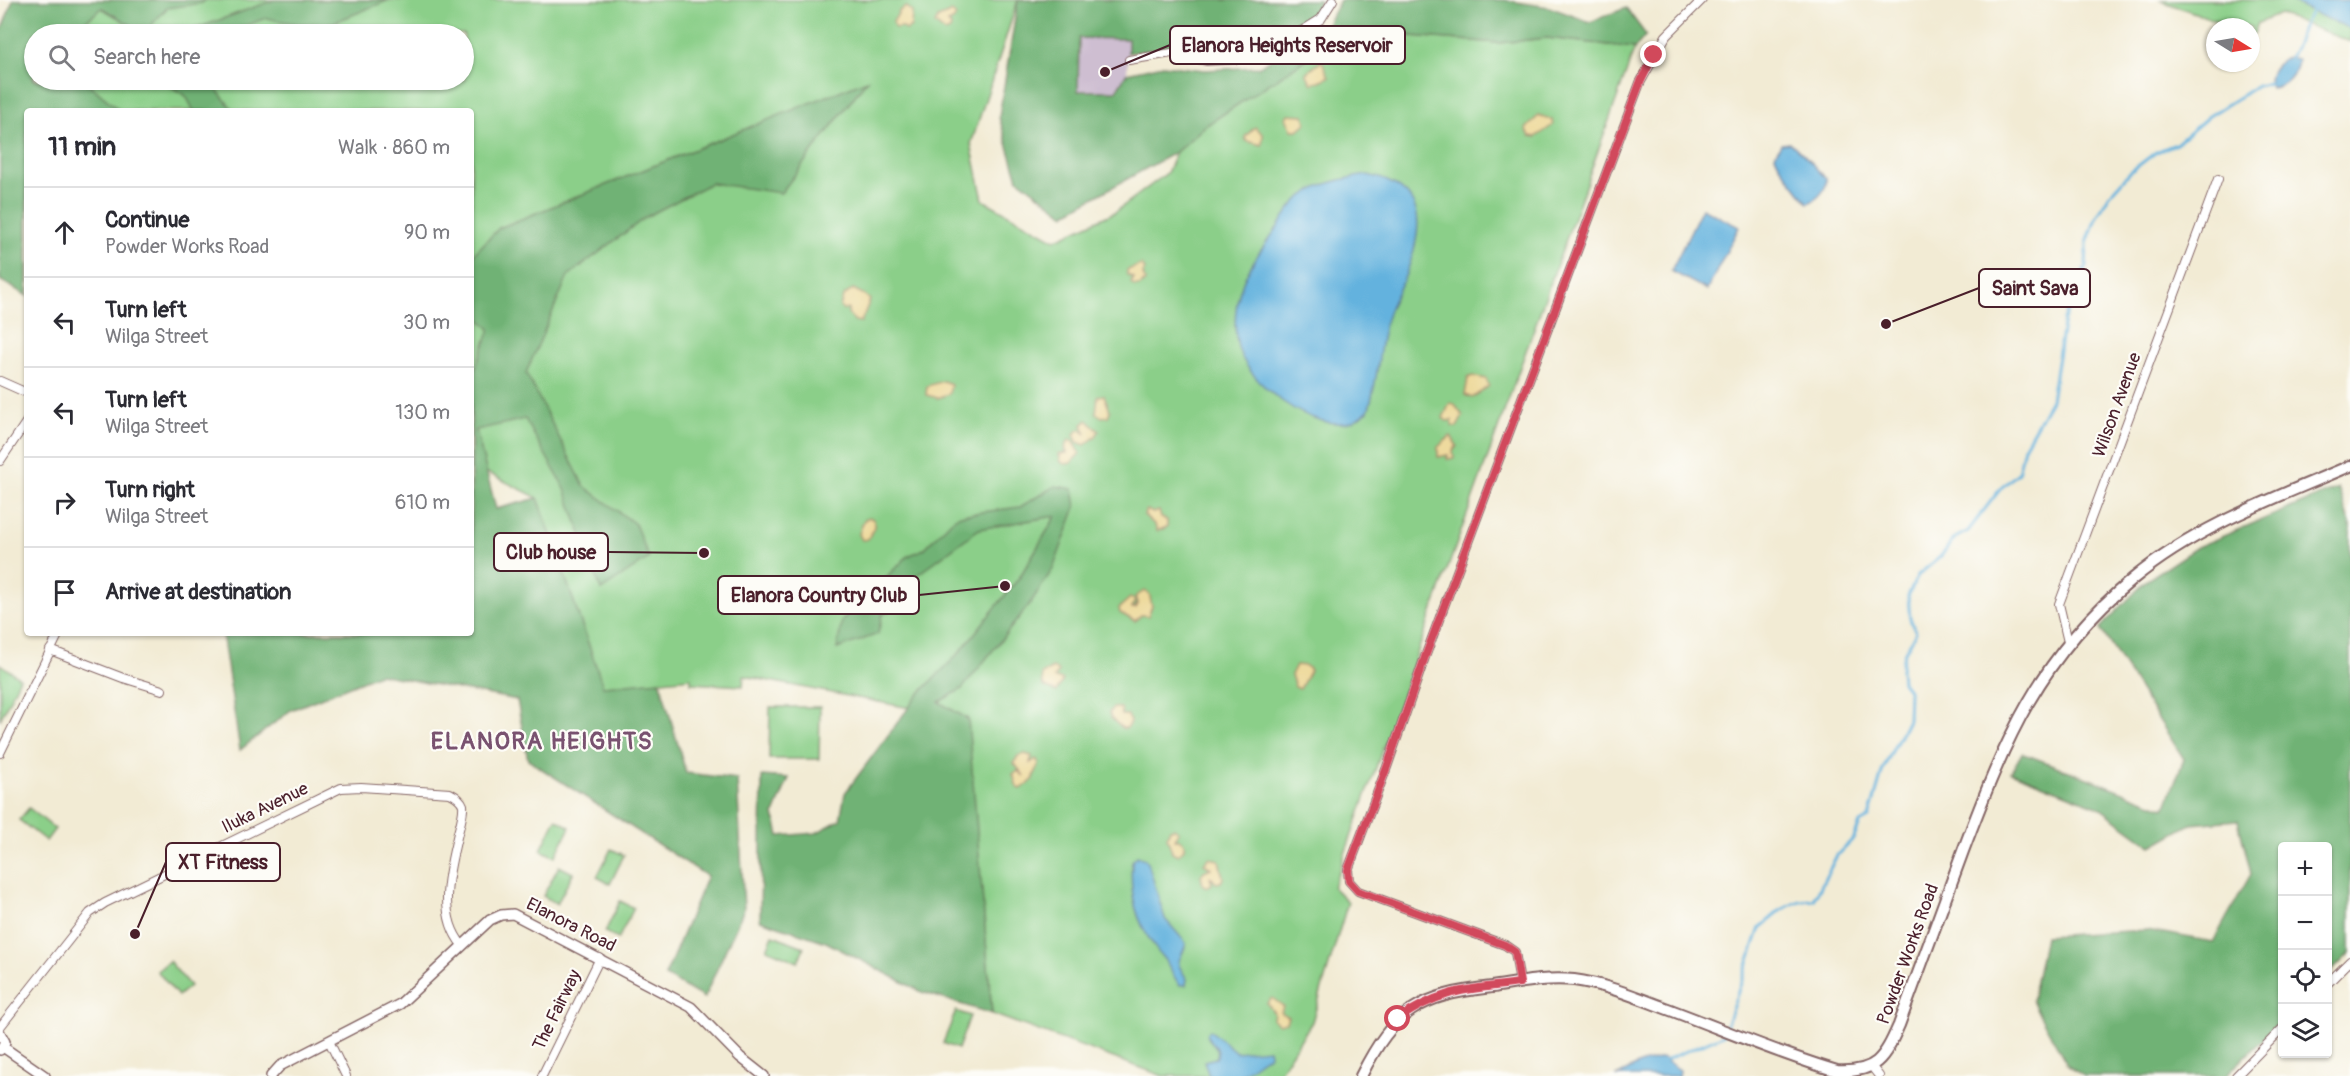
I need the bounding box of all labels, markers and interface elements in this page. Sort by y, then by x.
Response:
north arrow [2206,18,2260,72]
search box [24,24,474,90]
callout: Elanora Heights Reservoir [1170,26,1405,64]
text: Elanora Heights Reservoir [1181,33,1393,58]
icon: search [45,41,78,74]
route end [1640,41,1666,67]
text: Search here [93,43,200,71]
text: 11 min [48,131,116,163]
text: Walk · 860 m [338,135,450,160]
text: Continue [105,206,189,234]
icon: ahead [48,216,81,249]
text: 90 m [404,220,450,245]
text: Powder Works Road [105,234,269,259]
callout: Saint Sava [1979,269,2090,307]
text: Saint Sava [1991,276,2079,301]
text: Turn left [105,296,187,324]
icon: left [48,306,81,339]
text: 30 m [403,310,450,335]
text: Wilga Street [105,324,208,349]
street label: Wilson Avenue [2087,349,2147,461]
text: Turn left [105,386,187,414]
icon: left [48,396,81,429]
text: 130 m [395,400,450,425]
text: Wilga Street [105,414,208,439]
text: Turn right [105,476,195,504]
icon: right [48,486,81,519]
text: 610 m [395,490,450,515]
text: Wilga Street [105,504,208,529]
callout: Club house [494,533,608,571]
text: Club house [506,540,597,565]
icon: arrive [48,576,81,609]
callout: Elanora Country Club [718,576,919,614]
text: Arrive at destination [105,578,291,606]
text: Elanora Country Club [731,583,907,608]
district label: ELANORA HEIGHTS [431,727,653,756]
street label: Iluka Avenue [218,777,312,839]
map controls [2278,842,2332,1058]
button: + [2278,842,2332,896]
callout: XT Fitness [166,843,280,881]
text: XT Fitness [178,850,268,875]
street label: Powder Works Road [1872,881,1944,1027]
street label: Elanora Road [522,893,620,957]
button: − [2278,896,2332,950]
button: locate [2278,950,2332,1004]
street label: The Fairway [528,966,587,1054]
button: layers [2278,1004,2332,1058]
route start [1384,1005,1410,1031]

